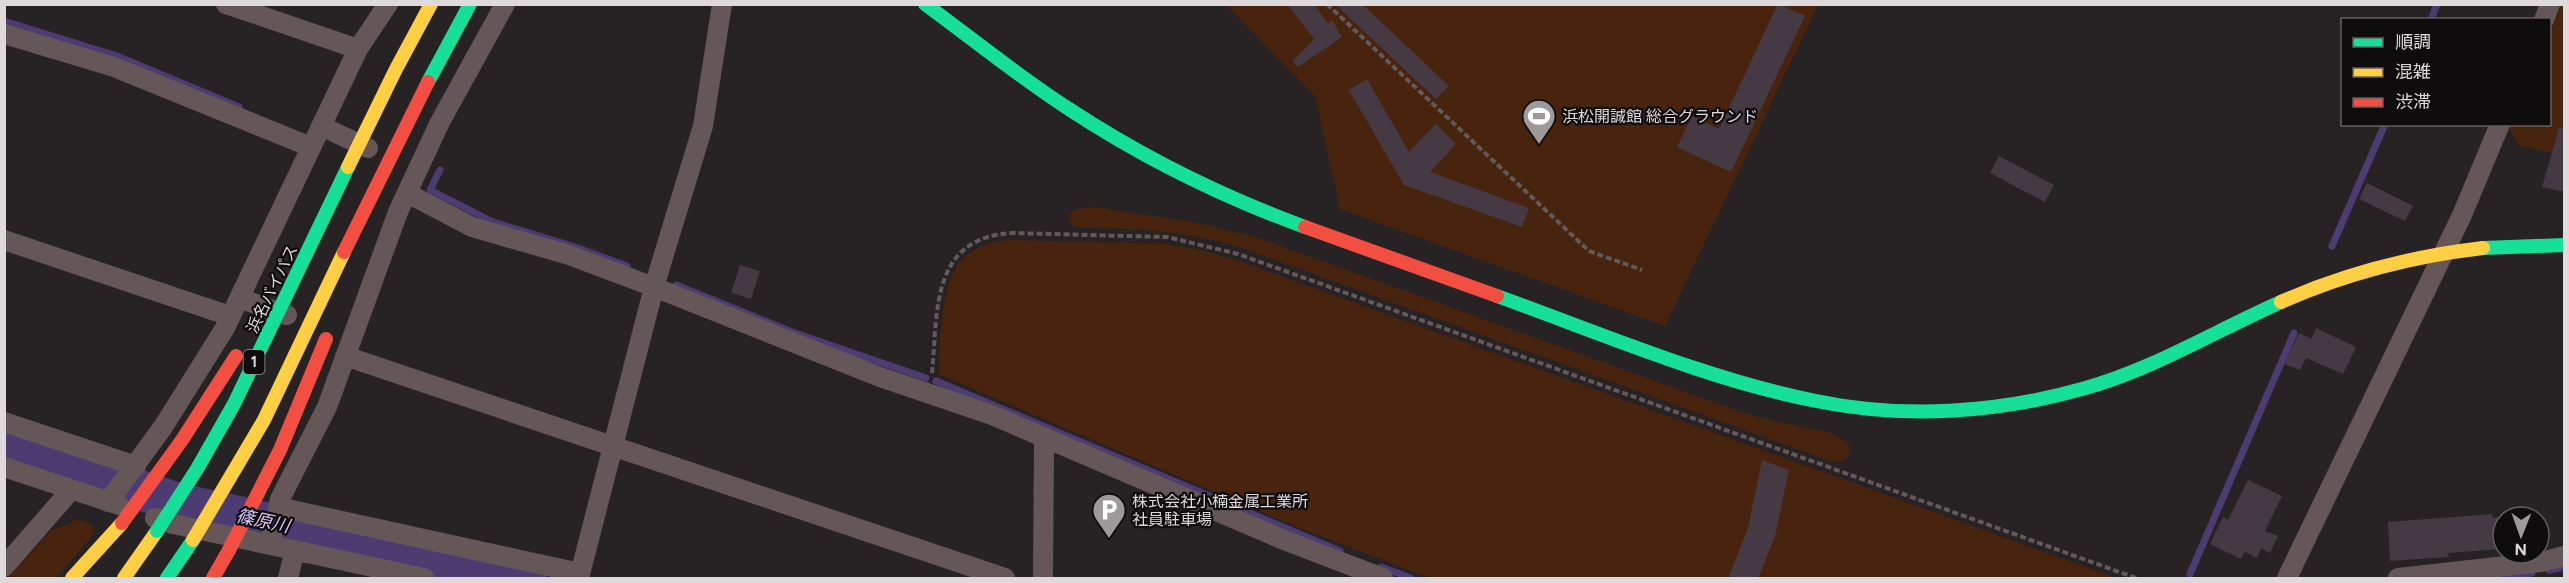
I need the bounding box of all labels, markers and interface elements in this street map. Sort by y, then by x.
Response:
legend [2341,18,2551,126]
text: 順調 [2395,31,2431,53]
text: 混雑 [2395,61,2431,83]
text: 渋滞 [2395,91,2431,113]
sports icon: 浜松開誠館 総合グラウンド [1521,98,1557,145]
place label: 浜松開誠館 総合グラウンド [1562,107,1758,126]
street label: 浜名バイパス [242,242,302,336]
road number: 1 [244,350,264,374]
parking icon: 株式会社小楠金属工業所 社員駐車場 [1091,492,1127,539]
place label: 株式会社小楠金属工業所 社員駐車場 [1132,492,1308,529]
water label: 篠原川 [234,505,294,538]
north arrow [2491,505,2551,565]
text: N [2514,540,2527,559]

